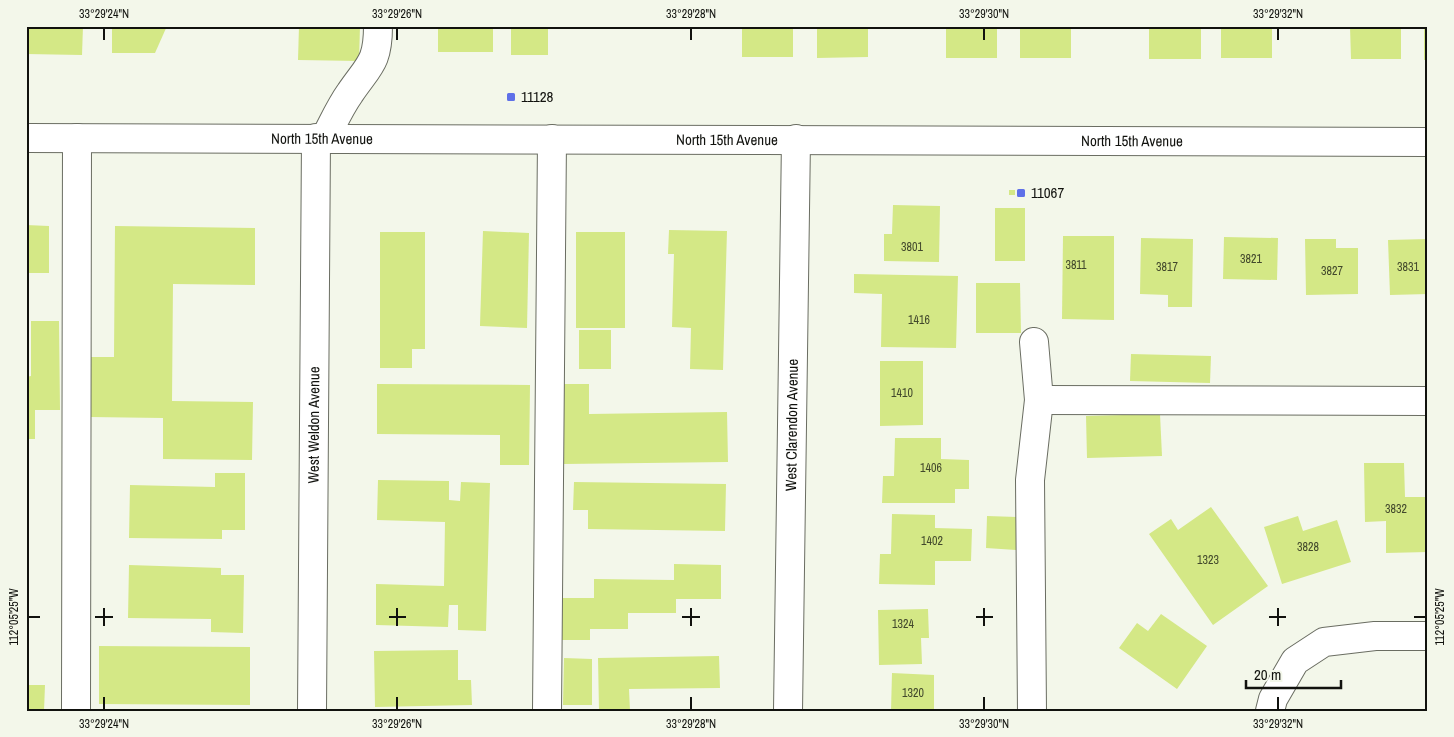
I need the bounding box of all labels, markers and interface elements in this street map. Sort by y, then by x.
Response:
text: 33°29'24"N [79,6,129,22]
text: 33°29'26"N [372,6,422,22]
text: 33°29'28"N [666,6,716,22]
text: 33°29'30"N [959,6,1009,22]
text: 33°29'32"N [1253,6,1303,22]
place label: 11128 [521,86,554,107]
marker: 11128 [505,91,517,103]
street label: North 15th Avenue [271,128,373,149]
street label: North 15th Avenue [676,129,778,150]
street label: North 15th Avenue [1081,130,1183,151]
place label: 11067 [1031,182,1064,203]
marker: 11067 [1015,187,1027,199]
house number: 3801 [901,239,923,255]
house number: 3821 [1240,251,1262,267]
house number: 3811 [1065,257,1087,273]
house number: 3817 [1156,259,1178,275]
house number: 3831 [1397,259,1419,275]
house number: 3827 [1321,263,1343,279]
house number: 1416 [908,312,930,328]
street label: West Clarendon Avenue [780,359,803,491]
street label: West Weldon Avenue [303,366,324,484]
house number: 1410 [891,385,913,401]
house number: 1406 [920,460,942,476]
house number: 3832 [1385,501,1407,517]
house number: 1402 [921,533,943,549]
house number: 3828 [1297,539,1319,555]
house number: 1323 [1197,552,1219,568]
text: 112°05'25"W [6,588,22,646]
text: 112°05'25"W [1432,588,1448,646]
house number: 1324 [892,616,914,632]
scale bar [1246,657,1342,689]
text: 20 m [1254,664,1281,685]
house number: 1320 [902,685,924,701]
text: 33°29'24"N [79,716,129,732]
text: 33°29'26"N [372,716,422,732]
text: 33°29'28"N [666,716,716,732]
text: 33°29'30"N [959,716,1009,732]
text: 33°29'32"N [1253,716,1303,732]

